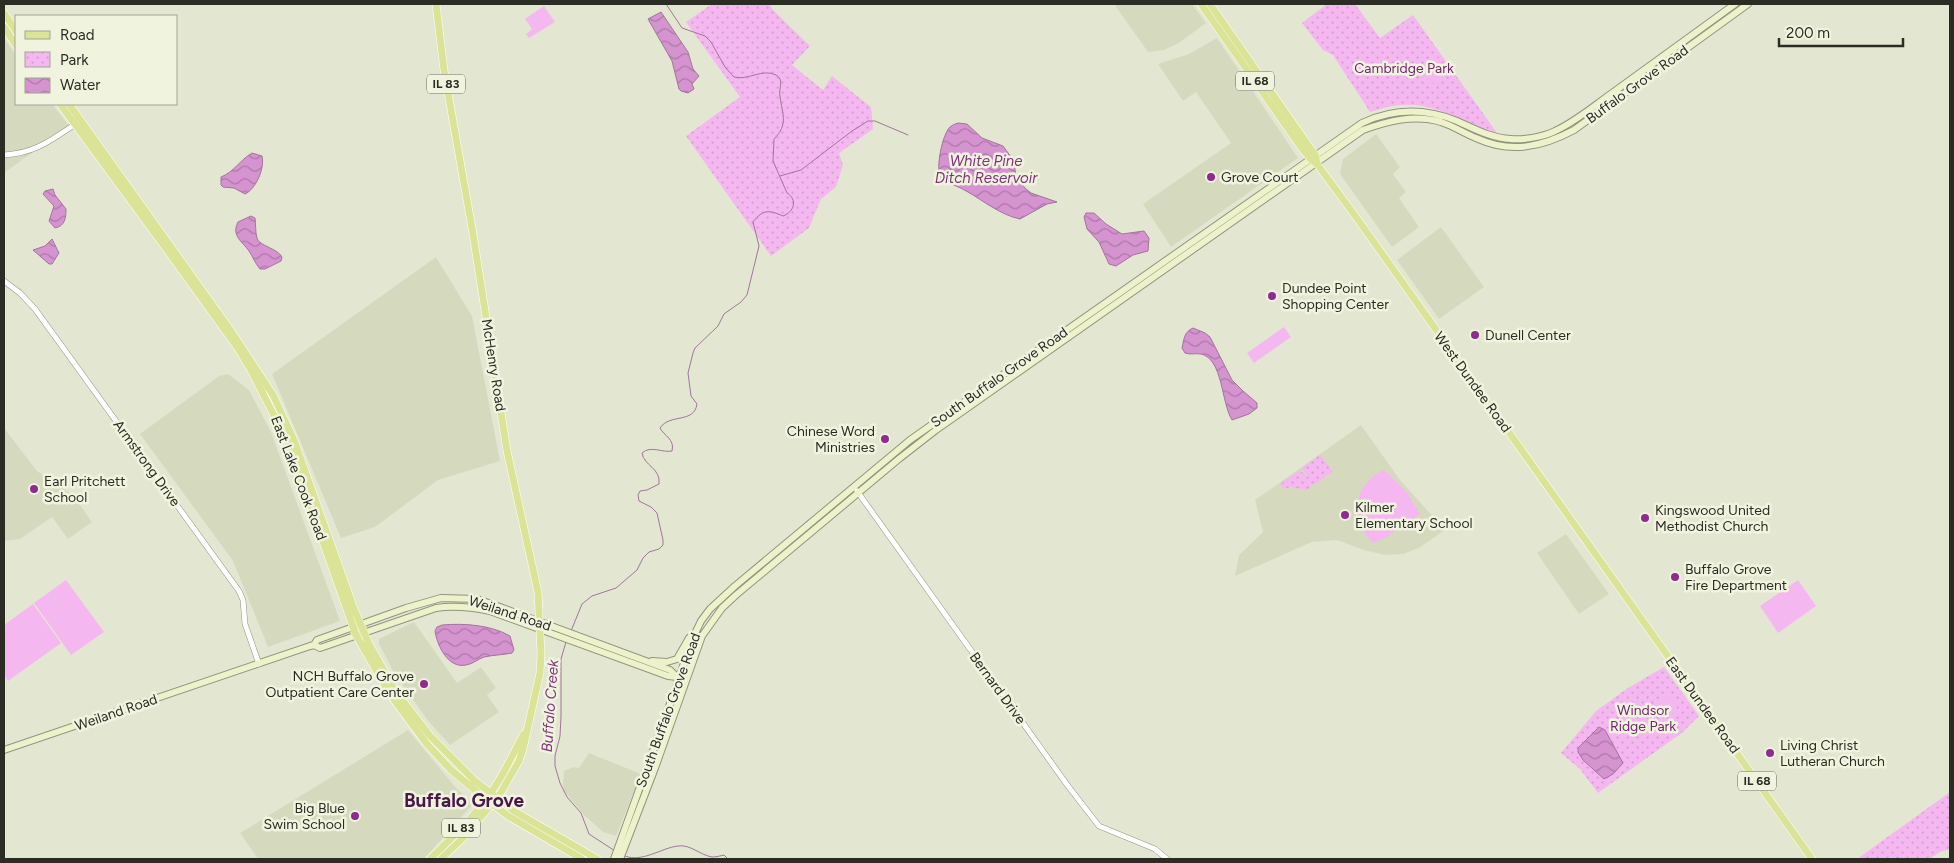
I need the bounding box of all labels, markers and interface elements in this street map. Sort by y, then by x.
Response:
legend [15,15,178,105]
scale bar [1779,15,1903,47]
text: 200 m [1786,24,1830,42]
text: Road [60,26,95,44]
street label: Buffalo Grove Road [1583,42,1692,127]
text: Park [60,51,89,69]
park label: Cambridge Park [1354,60,1454,77]
road number: IL 68 [1236,72,1274,90]
road number: IL 83 [427,74,465,94]
text: Water [60,76,100,94]
water label: White Pine Ditch Reservoir [935,152,1038,187]
place label: Grove Court [1221,169,1299,186]
marker: Grove Court [1205,171,1217,183]
place label: Dundee Point Shopping Center [1282,280,1389,313]
marker: Dundee Point Shopping Center [1266,290,1278,302]
street label: McHenry Road [478,318,509,412]
street label: South Buffalo Grove Road [928,324,1071,431]
place label: Dunell Center [1485,327,1571,344]
street label: West Dundee Road [1430,329,1515,436]
marker: Dunell Center [1469,329,1481,341]
street label: East Lake Cook Road [267,414,330,543]
street label: Armstrong Drive [110,417,184,510]
place label: Chinese Word Ministries [787,423,875,456]
marker: Chinese Word Ministries [879,433,891,445]
place label: Earl Pritchett School [44,473,126,506]
marker: Earl Pritchett School [28,483,40,495]
place label: Kilmer Elementary School [1355,499,1473,532]
place label: Kingswood United Methodist Church [1655,502,1770,535]
marker: Kilmer Elementary School [1339,509,1351,521]
marker: Kingswood United Methodist Church [1639,512,1651,524]
place label: Buffalo Grove Fire Department [1685,561,1787,594]
marker: Buffalo Grove Fire Department [1669,571,1681,583]
street label: Weiland Road [466,592,553,635]
street label: South Buffalo Grove Road [633,631,704,790]
street label: Bernard Drive [966,649,1030,728]
street label: East Dundee Road [1662,654,1743,757]
water label: Buffalo Creek [538,658,562,753]
place label: NCH Buffalo Grove Outpatient Care Center [266,668,414,701]
marker: NCH Buffalo Grove Outpatient Care Center [418,678,430,690]
street label: Weiland Road [73,690,159,734]
park label: Windsor Ridge Park [1610,702,1676,735]
place label: Living Christ Lutheran Church [1780,737,1885,770]
marker: Living Christ Lutheran Church [1764,747,1776,759]
road number: IL 68 [1738,771,1776,790]
district label: Buffalo Grove [404,789,525,812]
place label: Big Blue Swim School [264,800,345,833]
marker: Big Blue Swim School [349,810,361,822]
road number: IL 83 [442,818,480,838]

